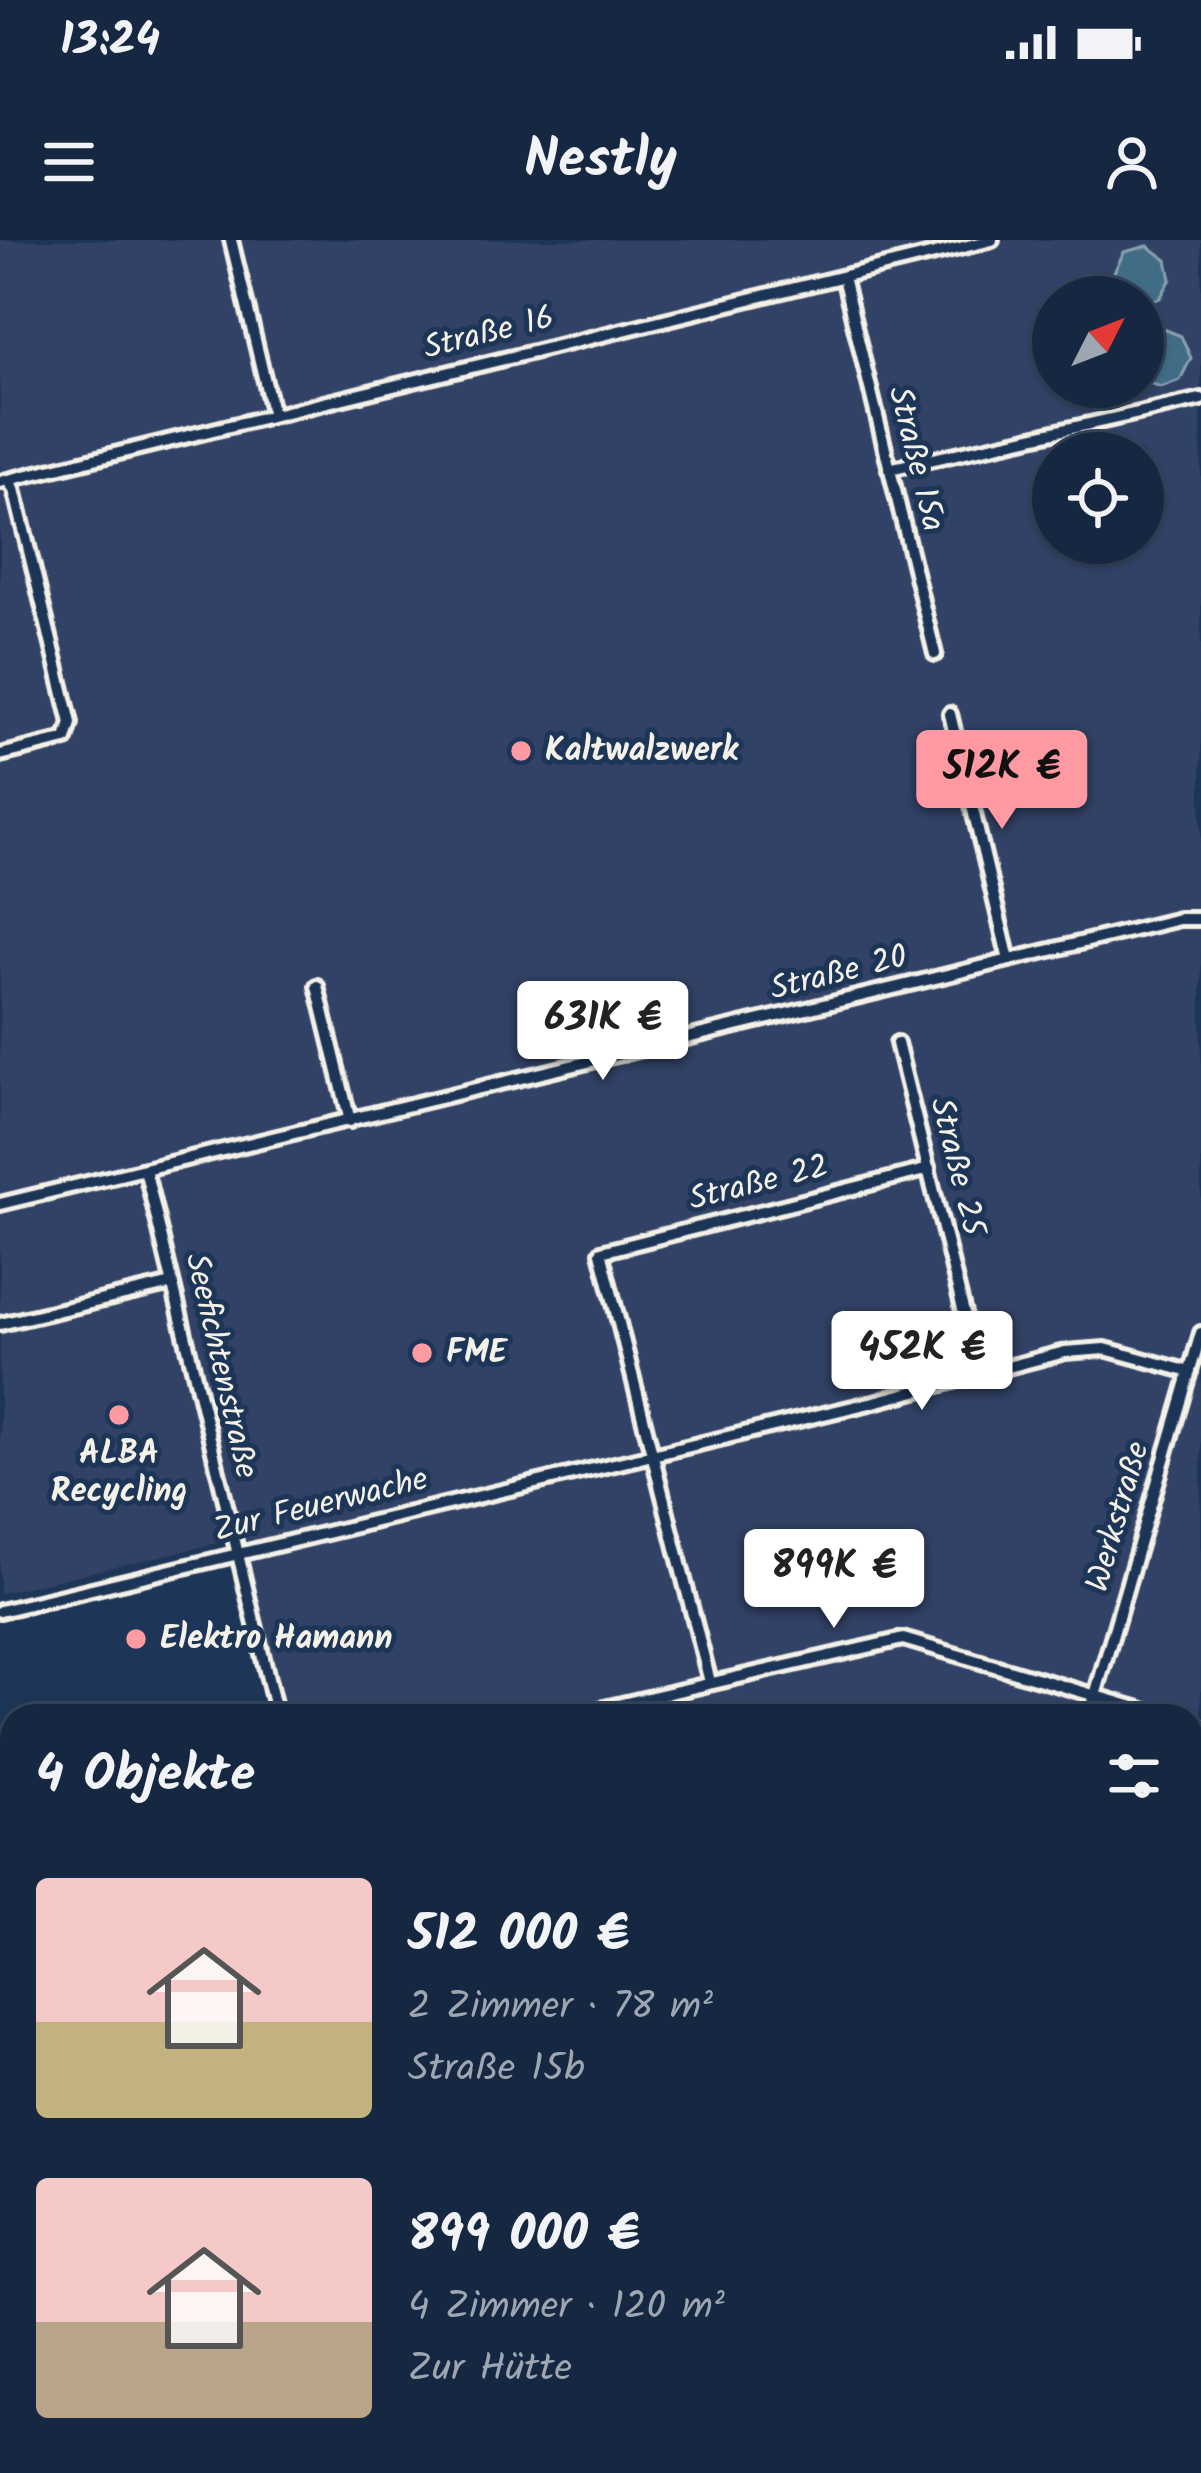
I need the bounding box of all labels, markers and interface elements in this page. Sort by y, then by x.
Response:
text: 13:24 [60,6,160,78]
text: Nestly [524,119,677,205]
icon: menu [36,129,102,195]
icon: person [1099,129,1165,195]
north arrow [1032,276,1164,408]
map controls [1032,276,1164,564]
street label: Straße 16 [418,292,560,376]
street label: Straße 15a [871,381,959,537]
button: locate [1032,432,1164,564]
place label: Kaltwalzwerk [545,725,740,778]
pin: 512K € [904,730,1100,832]
marker: Kaltwalzwerk [508,738,534,764]
text: 512K € [943,738,1061,800]
street label: Straße 20 [765,931,913,1017]
pin: 631K € [505,981,701,1083]
text: 631K € [544,989,662,1051]
street label: Straße 25 [913,1092,999,1244]
street label: Straße 22 [683,1141,835,1227]
street label: Seefichtenstraße [168,1248,272,1484]
pin: 452K € [824,1311,1020,1413]
text: 452K € [859,1319,985,1381]
place label: FME [446,1327,509,1380]
marker: FME [409,1340,435,1366]
marker: ALBA Recycling [106,1402,132,1428]
place label: ALBA Recycling [51,1428,187,1519]
street label: Werkstraße [1072,1435,1166,1599]
street label: Zur Feuerwache [208,1454,434,1558]
pin: 899K € [736,1529,932,1631]
text: 899K € [771,1537,897,1599]
place label: Elektro Hamann [160,1613,393,1666]
marker: Elektro Hamann [123,1626,149,1652]
text: 4 Objekte [36,1736,255,1817]
icon: filters [1101,1743,1167,1809]
text: 512 000 € [408,1896,629,1977]
icon: home [132,1926,276,2070]
text: 2 Zimmer · 78 m² [408,1977,713,2039]
text: Straße 15b [408,2039,585,2101]
text: 899 000 € [408,2196,640,2277]
icon: home [132,2226,276,2370]
text: 4 Zimmer · 120 m² [408,2277,725,2339]
text: Zur Hütte [408,2339,572,2401]

